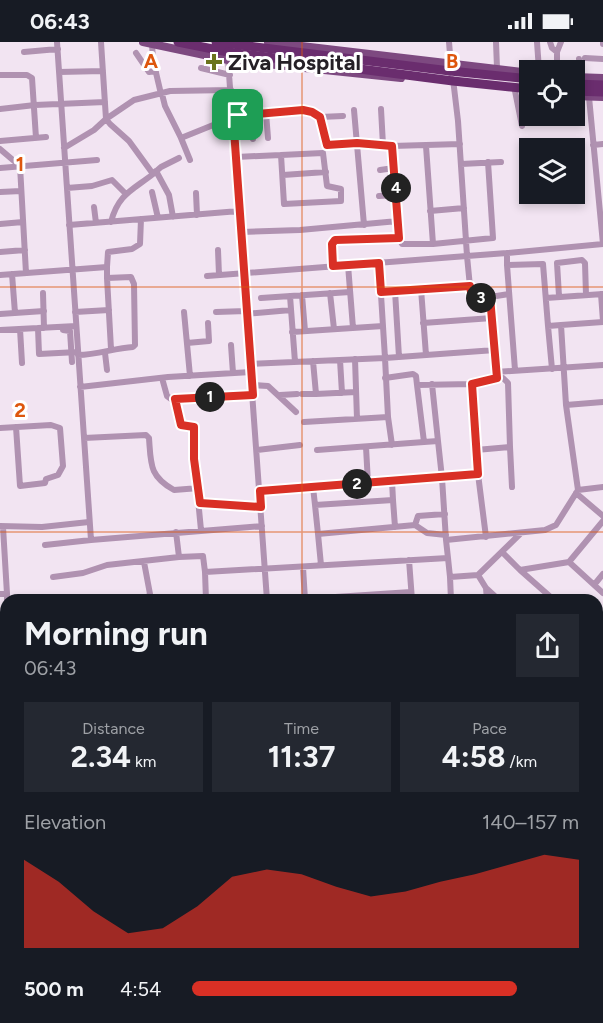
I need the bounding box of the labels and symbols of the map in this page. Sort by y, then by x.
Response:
text: A [144,49,159,73]
place label: Ziva Hospital [228,49,361,76]
text: B [446,49,458,73]
marker: Ziva Hospital [205,53,223,71]
pin [212,89,263,140]
text: 1 [16,152,24,176]
pin: 4 [381,173,411,203]
pin: 3 [466,283,496,313]
pin: 1 [195,382,225,412]
text: 2 [14,398,26,422]
pin: 2 [342,469,372,499]

